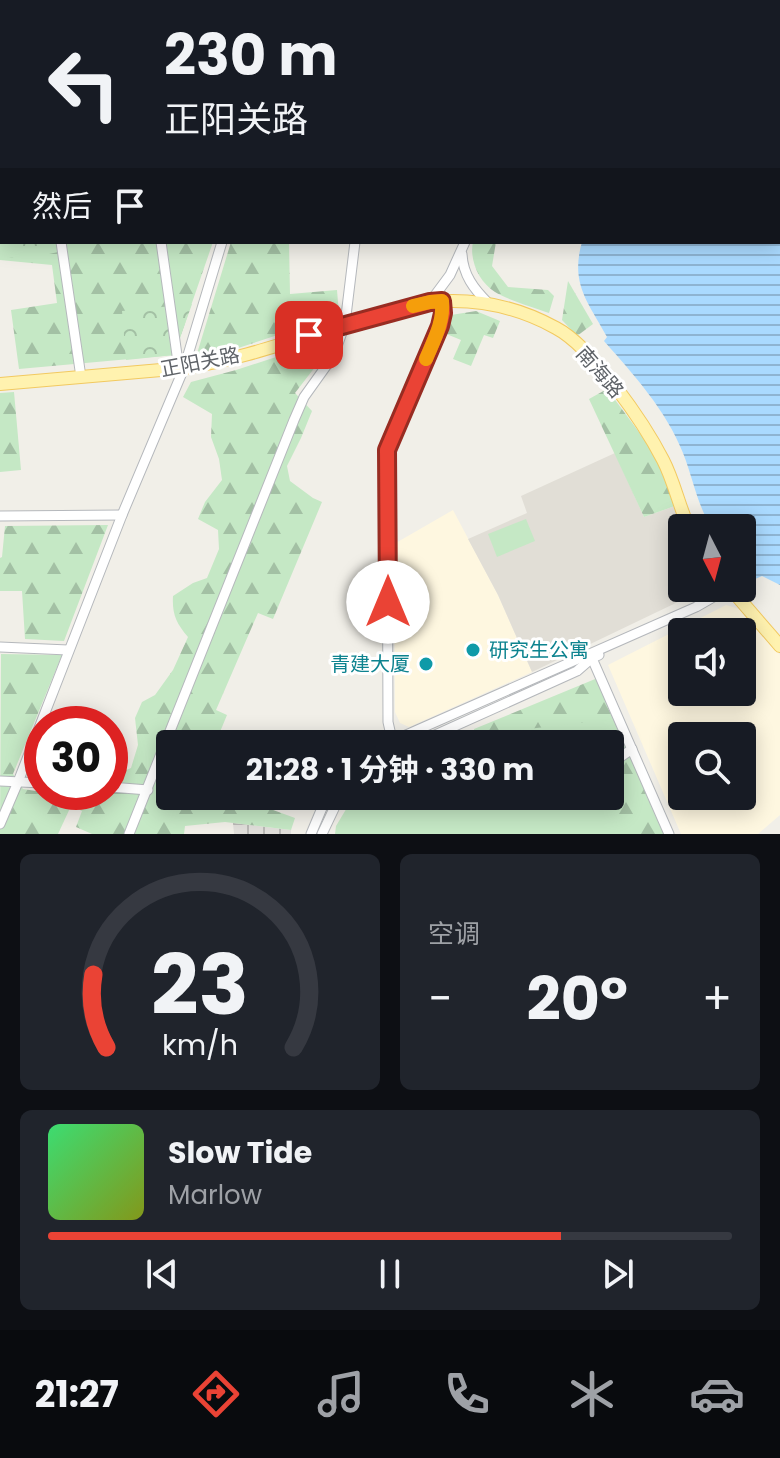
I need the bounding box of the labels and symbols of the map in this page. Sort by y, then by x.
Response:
pin [275,301,343,369]
street label: 南海路 [570,340,630,404]
street label: 正阳关路 [158,341,242,383]
north arrow [668,514,756,602]
position arrow [346,560,430,644]
place label: 研究生公寓 [489,636,589,664]
marker: 研究生公寓 [464,641,482,659]
place label: 青建大厦 [330,650,410,678]
marker: 青建大厦 [417,655,435,673]
speed limit sign: 30 [24,706,128,810]

